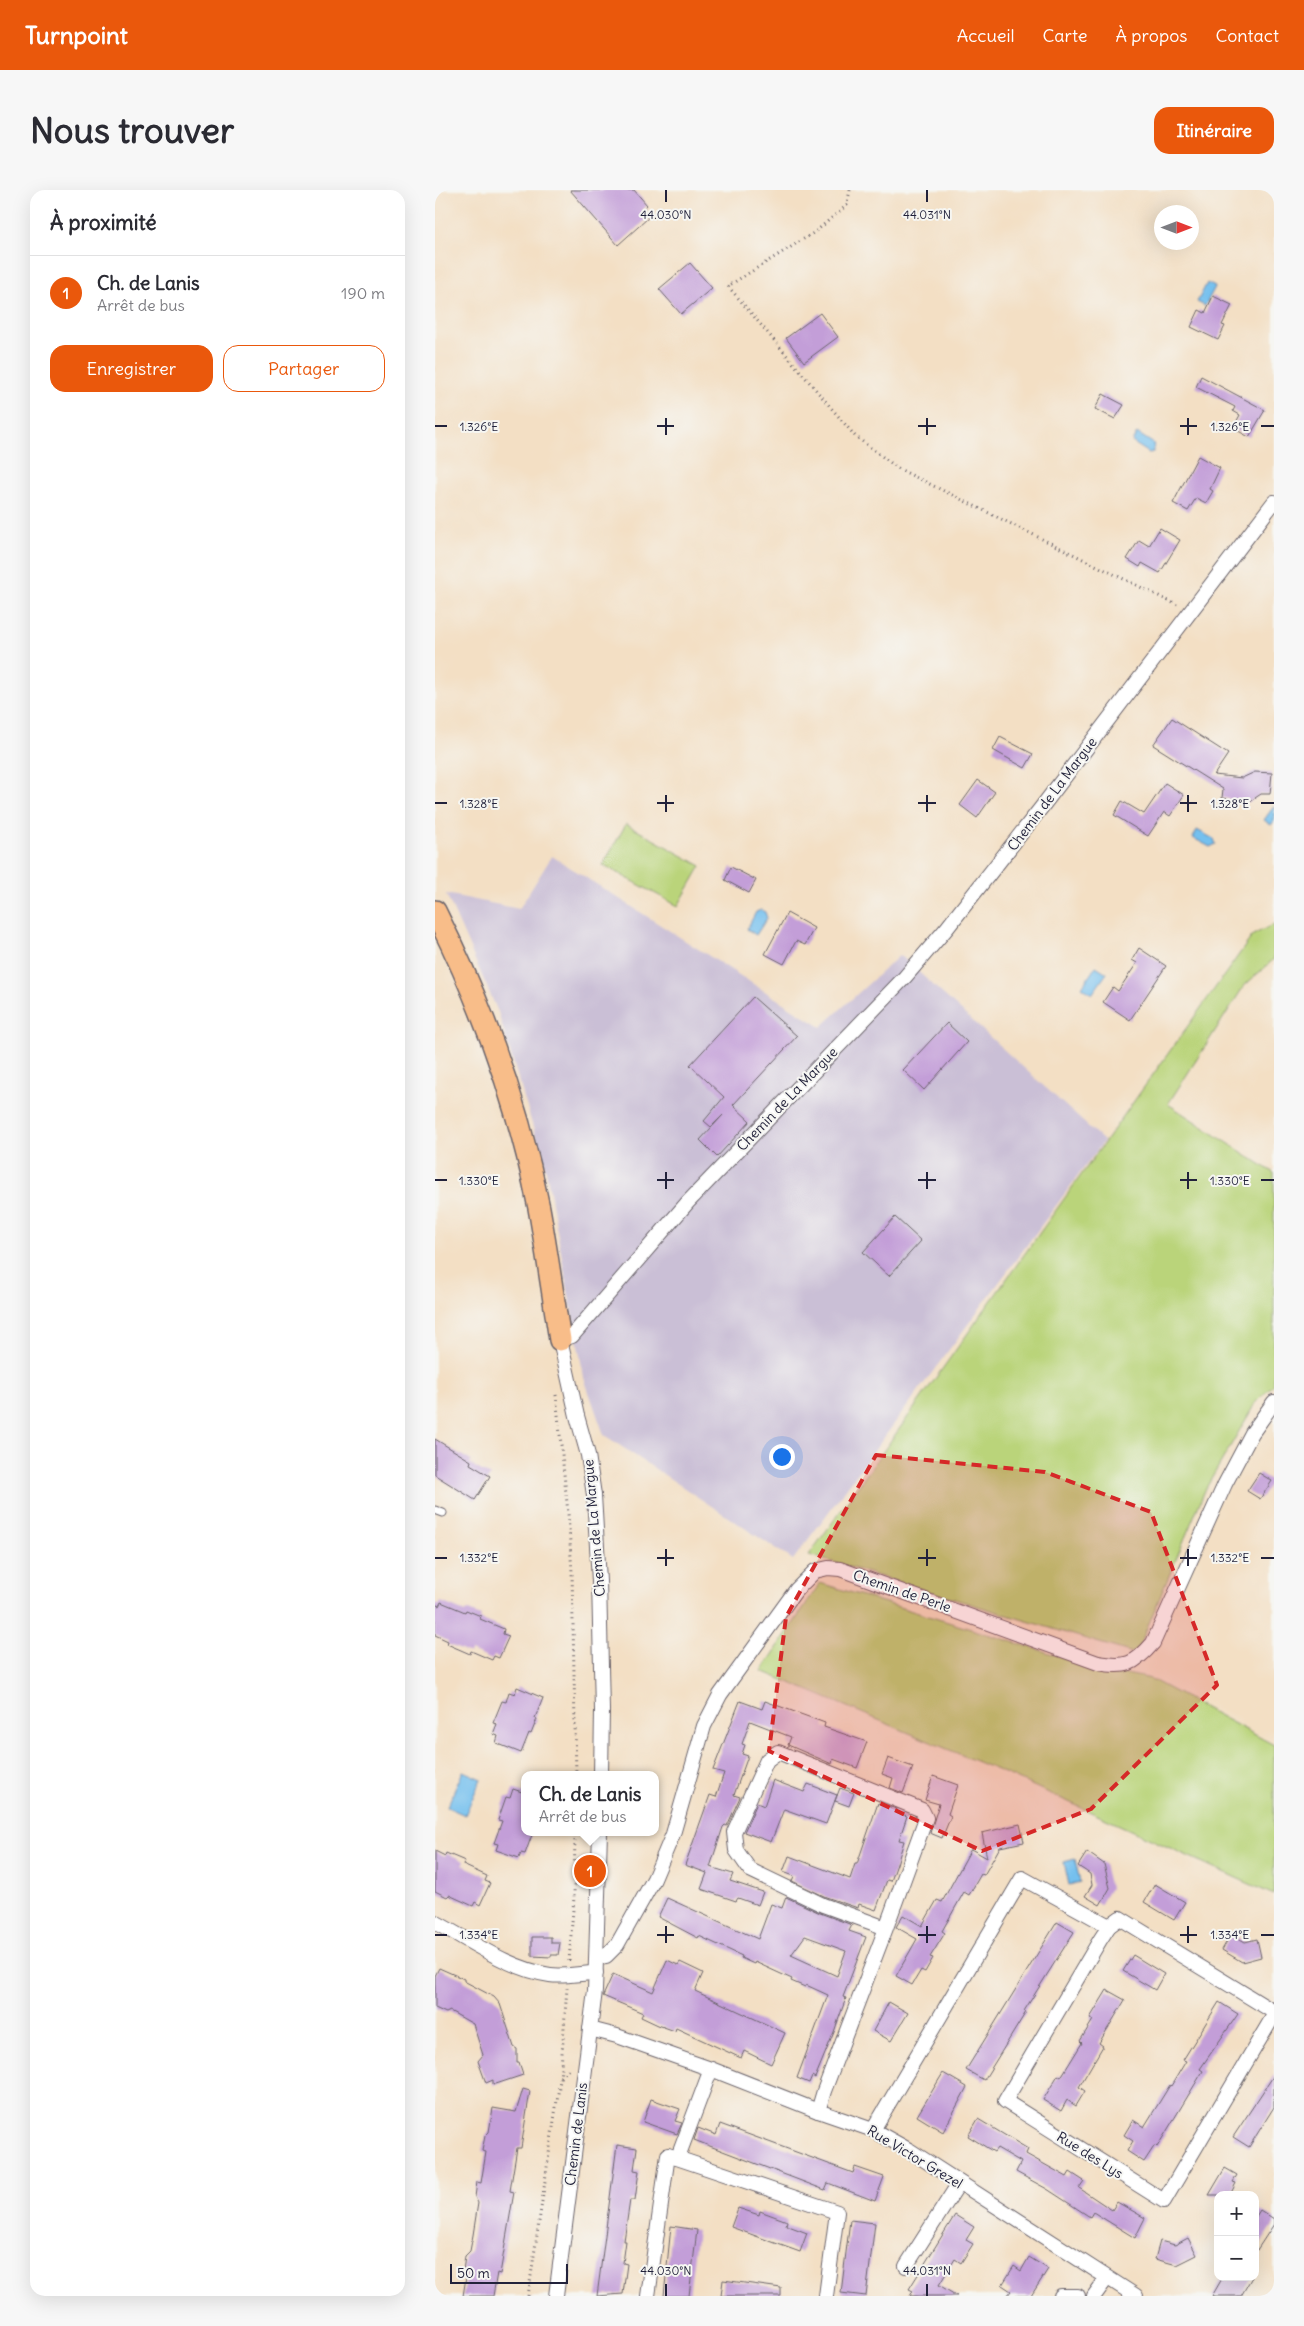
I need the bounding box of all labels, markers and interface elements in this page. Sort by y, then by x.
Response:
text: Turnpoint [25,20,128,50]
text: Accueil [957,24,1015,47]
text: Carte [1043,24,1088,47]
text: À propos [1116,24,1187,47]
text: Contact [1215,24,1279,47]
button: Itinéraire [1154,107,1274,154]
text: Nous trouver [30,108,234,152]
north arrow [1154,205,1199,250]
text: 44.030°N [640,207,692,222]
text: 44.031°N [903,207,951,222]
text: À proximité [50,209,157,236]
text: Ch. de Lanis [97,271,200,295]
text: 1 [63,283,69,303]
text: 190 m [341,283,385,303]
text: Arrêt de bus [97,295,185,315]
button: Enregistrer [50,345,213,392]
button: Partager [223,345,385,392]
text: 1.326°E [460,419,498,434]
text: 1.326°E [1211,419,1249,434]
street label: Chemin de La Margue [1003,734,1101,854]
text: 1.328°E [460,796,498,811]
text: 1.328°E [1211,796,1249,811]
street label: Chemin de La Margue [733,1043,841,1155]
text: 1.330°E [459,1173,499,1188]
text: 1.330°E [1210,1173,1250,1188]
your location [769,1444,795,1470]
street label: Chemin de La Margue [579,1459,609,1597]
text: 1.332°E [460,1550,498,1565]
text: 1.332°E [1211,1550,1249,1565]
street label: Chemin de Perle [851,1566,953,1616]
popup [521,1771,659,1836]
text: Ch. de Lanis [539,1782,641,1806]
text: Arrêt de bus [539,1806,627,1826]
pin: 1 [574,1852,606,1890]
text: 1.334°E [460,1927,498,1942]
text: 1.334°E [1211,1927,1249,1942]
street label: Chemin de Lanis [561,2081,591,2187]
street label: Rue Victor Grezel [864,2121,966,2193]
street label: Rue des Lys [1053,2127,1127,2183]
map controls [1214,2191,1259,2281]
button: + [1214,2191,1259,2236]
button: − [1214,2236,1259,2281]
scale bar [450,2261,567,2284]
text: 44.030°N [640,2263,692,2278]
text: 44.031°N [903,2263,951,2278]
text: 50 m [457,2264,490,2282]

